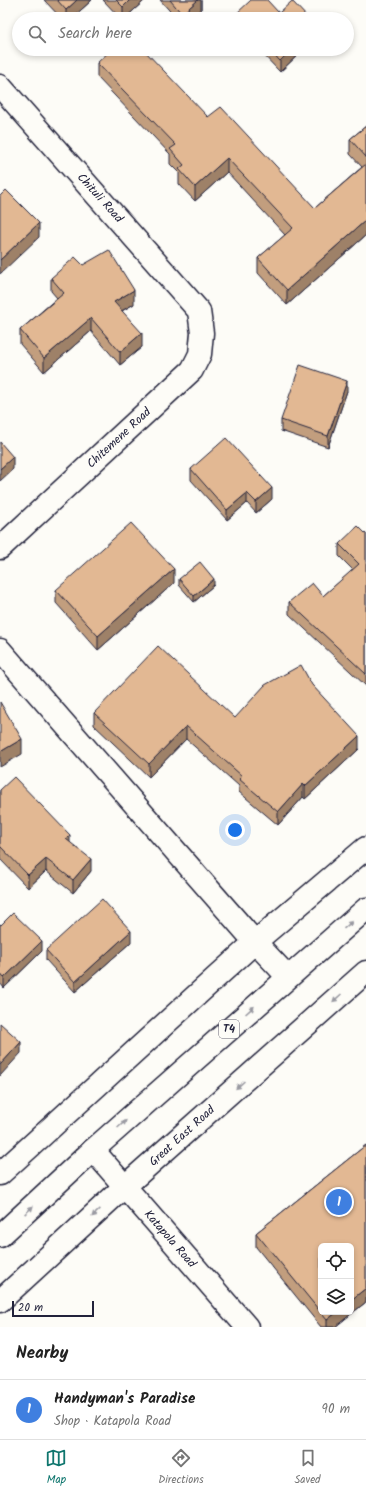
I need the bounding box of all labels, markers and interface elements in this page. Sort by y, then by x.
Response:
search box [12,12,354,56]
text: Search here [58,22,132,46]
icon: search [26,23,48,45]
street label: Chituli Road [72,169,128,228]
street label: Chitemene Road [82,402,156,473]
your location [225,820,245,840]
one-way arrow [343,920,354,929]
one-way arrow [332,994,342,1003]
one-way arrow [245,1006,256,1015]
road number: T4 [219,1020,239,1038]
one-way arrow [234,1080,245,1089]
street label: Great East Road [145,1100,220,1171]
one-way arrow [117,1120,127,1129]
pin: 1 [326,1187,352,1217]
one-way arrow [24,1206,33,1215]
street label: Katapola Road [139,1206,201,1273]
one-way arrow [90,1209,101,1218]
map controls [318,1243,354,1315]
button: locate [318,1243,354,1279]
button: layers [318,1279,354,1315]
scale bar [12,1299,94,1318]
text: 20 m [18,1299,43,1317]
text: Nearby [16,1340,68,1367]
text: Handyman's Paradise [54,1387,195,1411]
text: 1 [27,1399,31,1420]
text: 90 m [322,1399,350,1420]
text: Shop · Katapola Road [54,1411,171,1432]
tab: Map [45,1447,67,1489]
tab: Directions [158,1447,204,1489]
tab: Saved [295,1447,321,1489]

